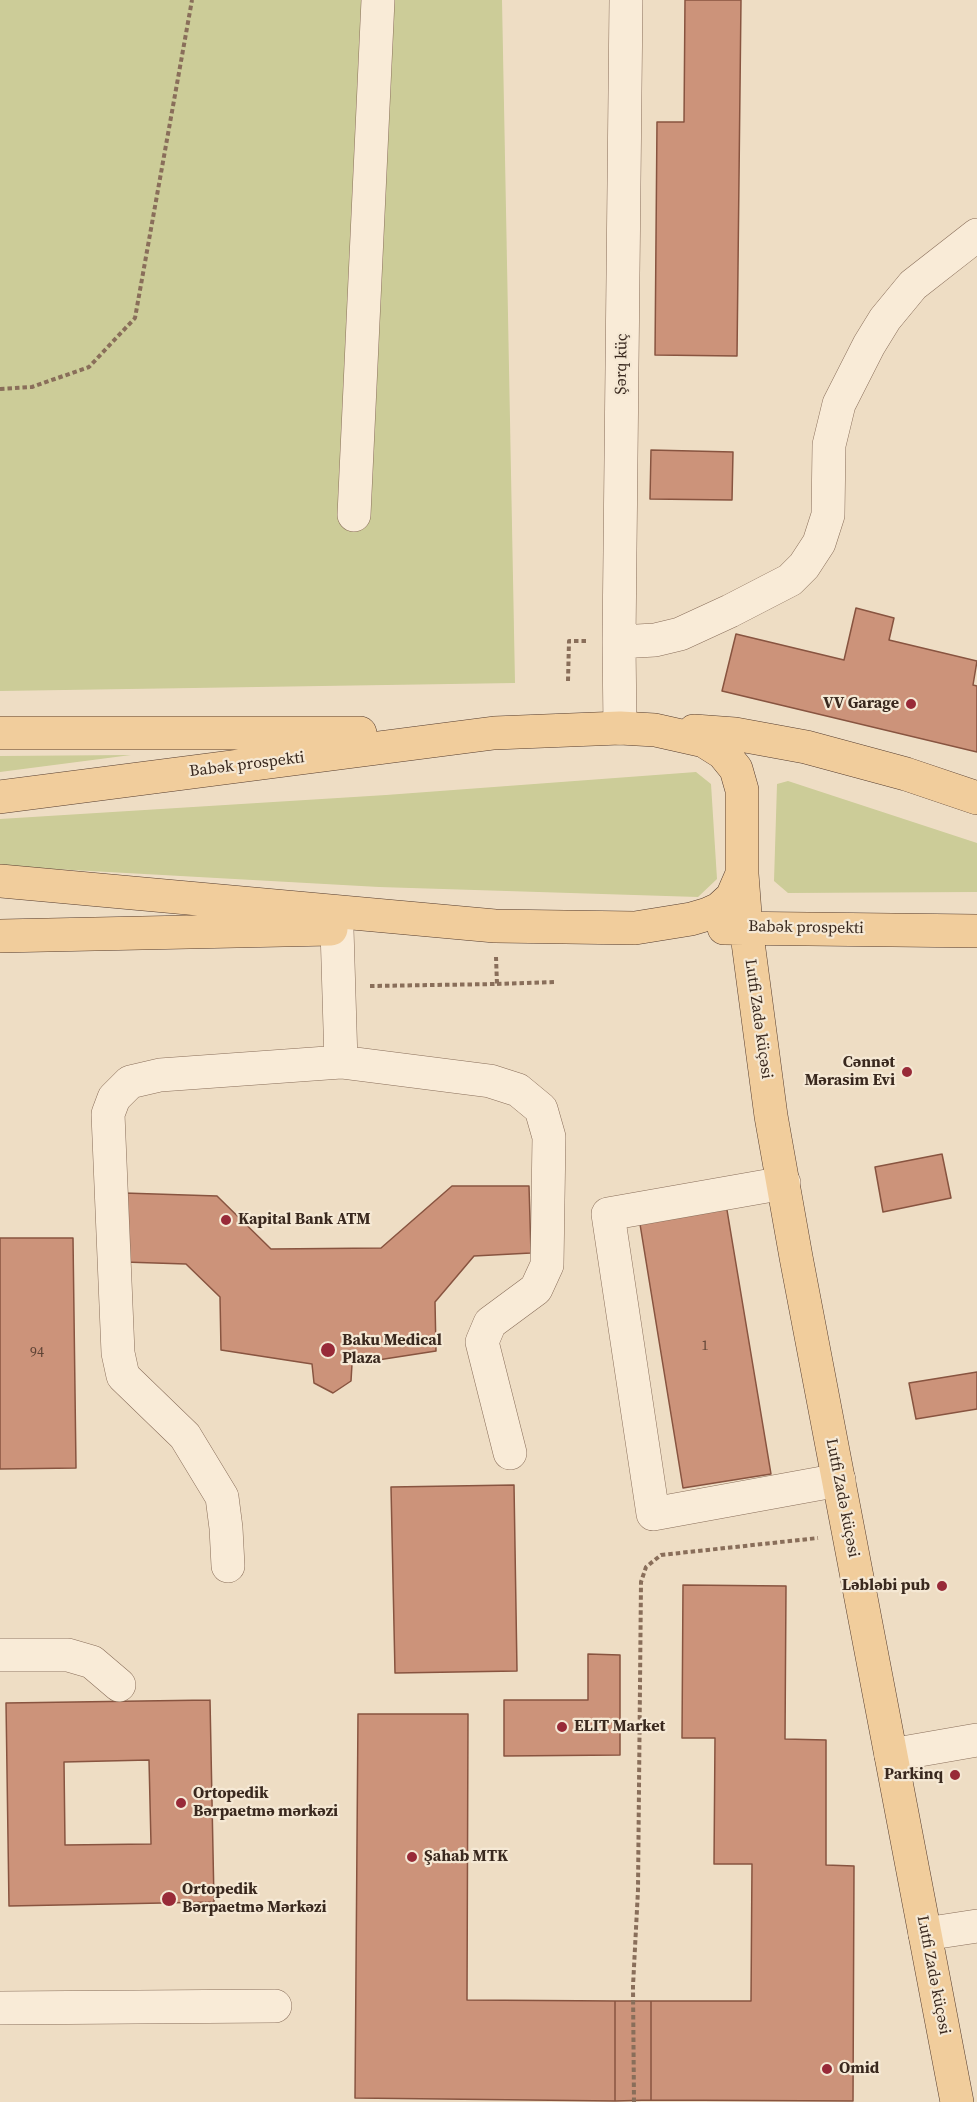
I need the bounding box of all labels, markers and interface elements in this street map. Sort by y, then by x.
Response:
street label: Şərq küç [612,333,632,395]
place label: VV Garage [823,694,899,714]
marker: VV Garage [904,697,918,711]
street label: Babək prospekti [188,748,306,782]
street label: Babək prospekti [748,917,864,939]
street label: Lutfi Zadə küçəsi [740,958,776,1080]
place label: Cənnət Mərasim Evi [804,1053,895,1091]
marker: Cənnət Mərasim Evi [900,1065,914,1079]
place label: Kapital Bank ATM [238,1210,371,1230]
marker: Kapital Bank ATM [219,1213,233,1227]
place label: Baku Medical Plaza [342,1331,442,1369]
house number: 1 [702,1338,708,1354]
marker: Baku Medical Plaza [319,1341,337,1359]
house number: 94 [30,1345,44,1361]
street label: Lutfi Zadə küçəsi [821,1437,863,1559]
place label: Ləbləbi pub [842,1576,930,1596]
marker: Ləbləbi pub [935,1579,949,1593]
place label: ELIT Market [574,1717,665,1737]
marker: ELIT Market [555,1720,569,1734]
place label: Parkinq [884,1765,943,1785]
marker: Parkinq [948,1768,962,1782]
place label: Ortopedik Bərpaetmə mərkəzi [193,1784,338,1822]
marker: Ortopedik Bərpaetmə mərkəzi [174,1796,188,1810]
place label: Şahab MTK [424,1847,508,1867]
marker: Şahab MTK [405,1850,419,1864]
place label: Ortopedik Bərpaetmə Mərkəzi [182,1880,327,1918]
marker: Ortopedik Bərpaetmə Mərkəzi [160,1890,178,1908]
street label: Lutfi Zadə küçəsi [912,1914,954,2036]
place label: Omid [839,2059,879,2079]
marker: Omid [820,2062,834,2076]

